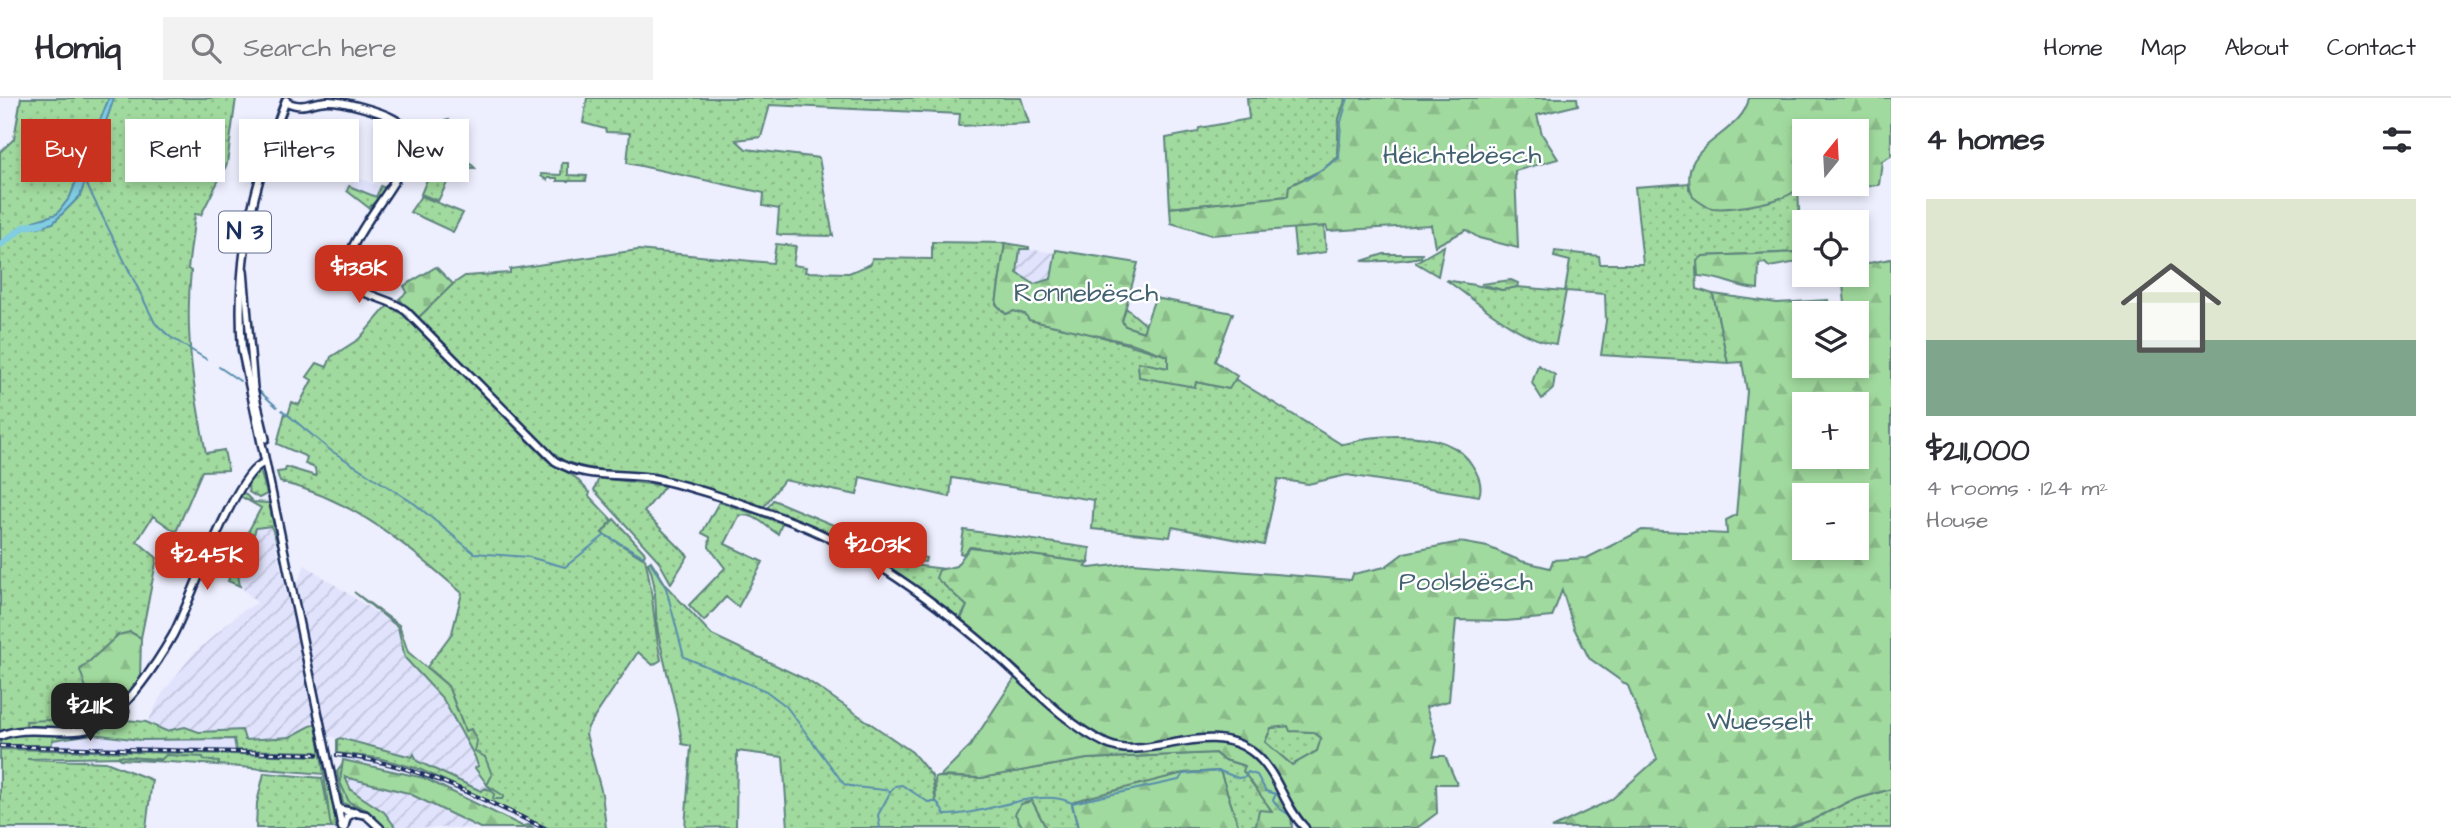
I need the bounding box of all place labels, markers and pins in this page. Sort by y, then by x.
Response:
pin: $138K [310,246,408,305]
pin: $203K [829,522,927,582]
pin: $245K [158,532,256,592]
pin: $211K [41,684,139,743]

